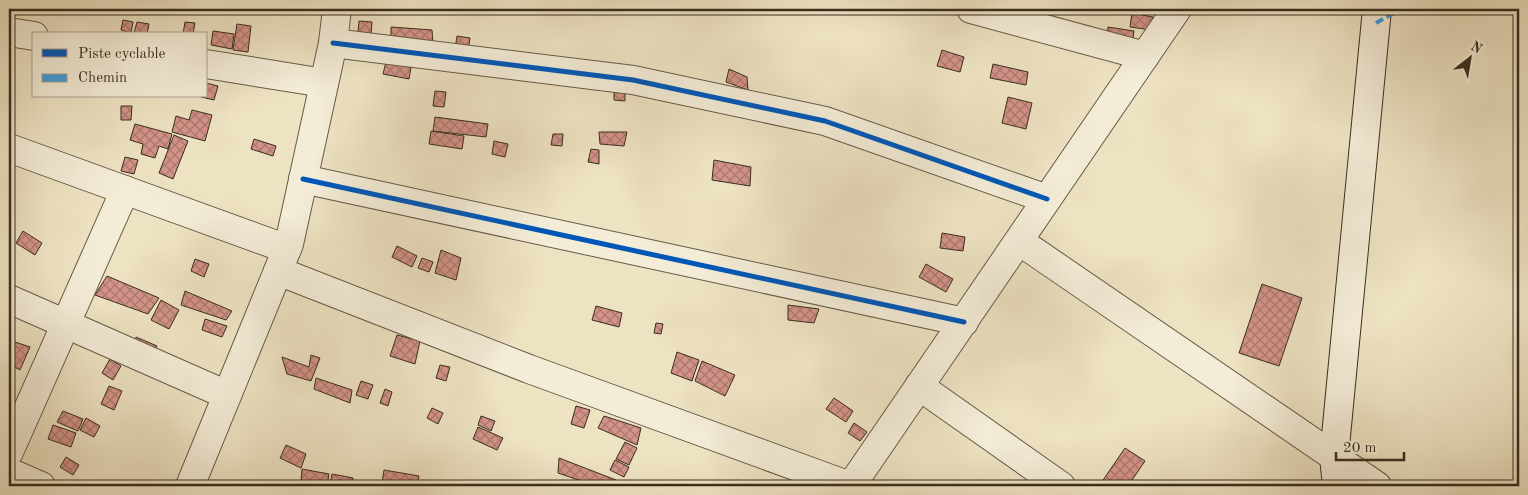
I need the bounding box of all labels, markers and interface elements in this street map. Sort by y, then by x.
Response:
legend [32,32,208,98]
north arrow [1446,32,1496,82]
text: N [1468,39,1485,57]
text: Piste cyclable [78,47,166,62]
text: Chemin [78,71,127,86]
scale bar [1336,430,1403,462]
text: 20 m [1343,441,1377,456]

